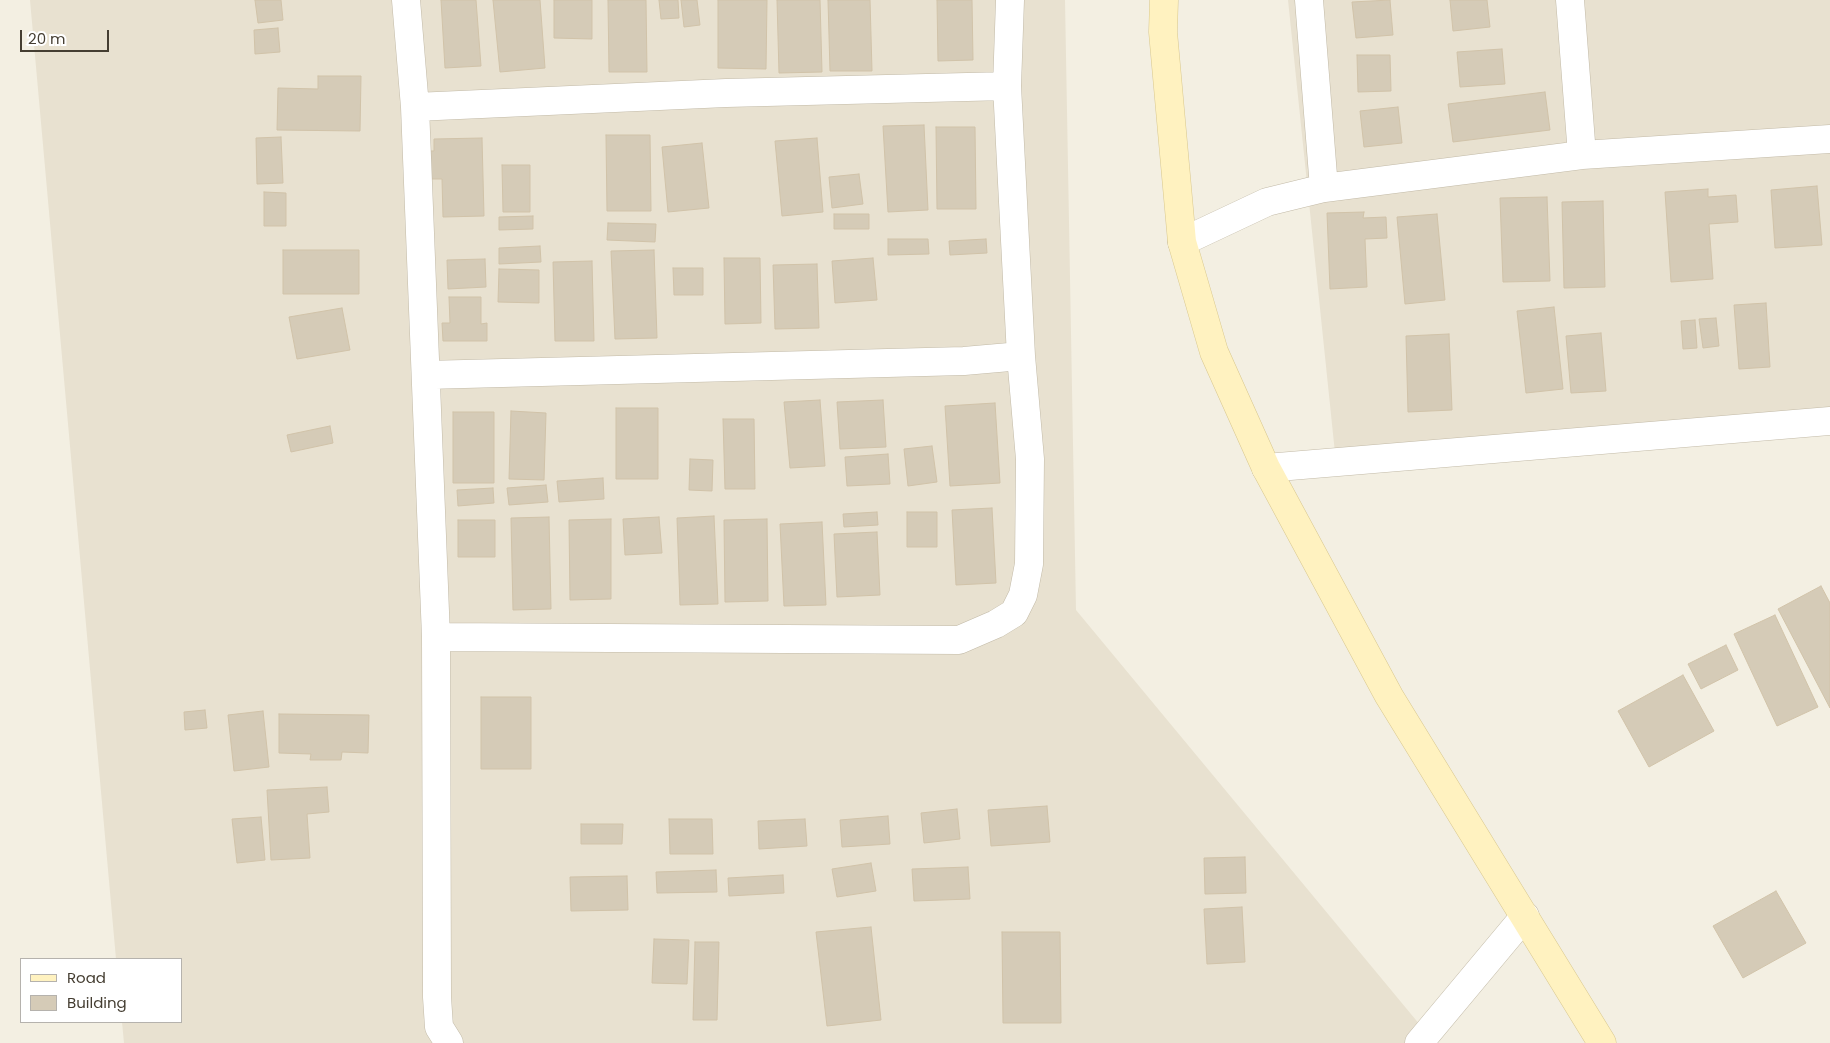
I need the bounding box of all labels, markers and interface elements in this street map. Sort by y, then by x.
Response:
scale bar [22,20,111,52]
text: 20 m [28,28,66,49]
legend [20,958,182,1023]
text: Road [67,967,106,988]
text: Building [67,992,127,1013]

